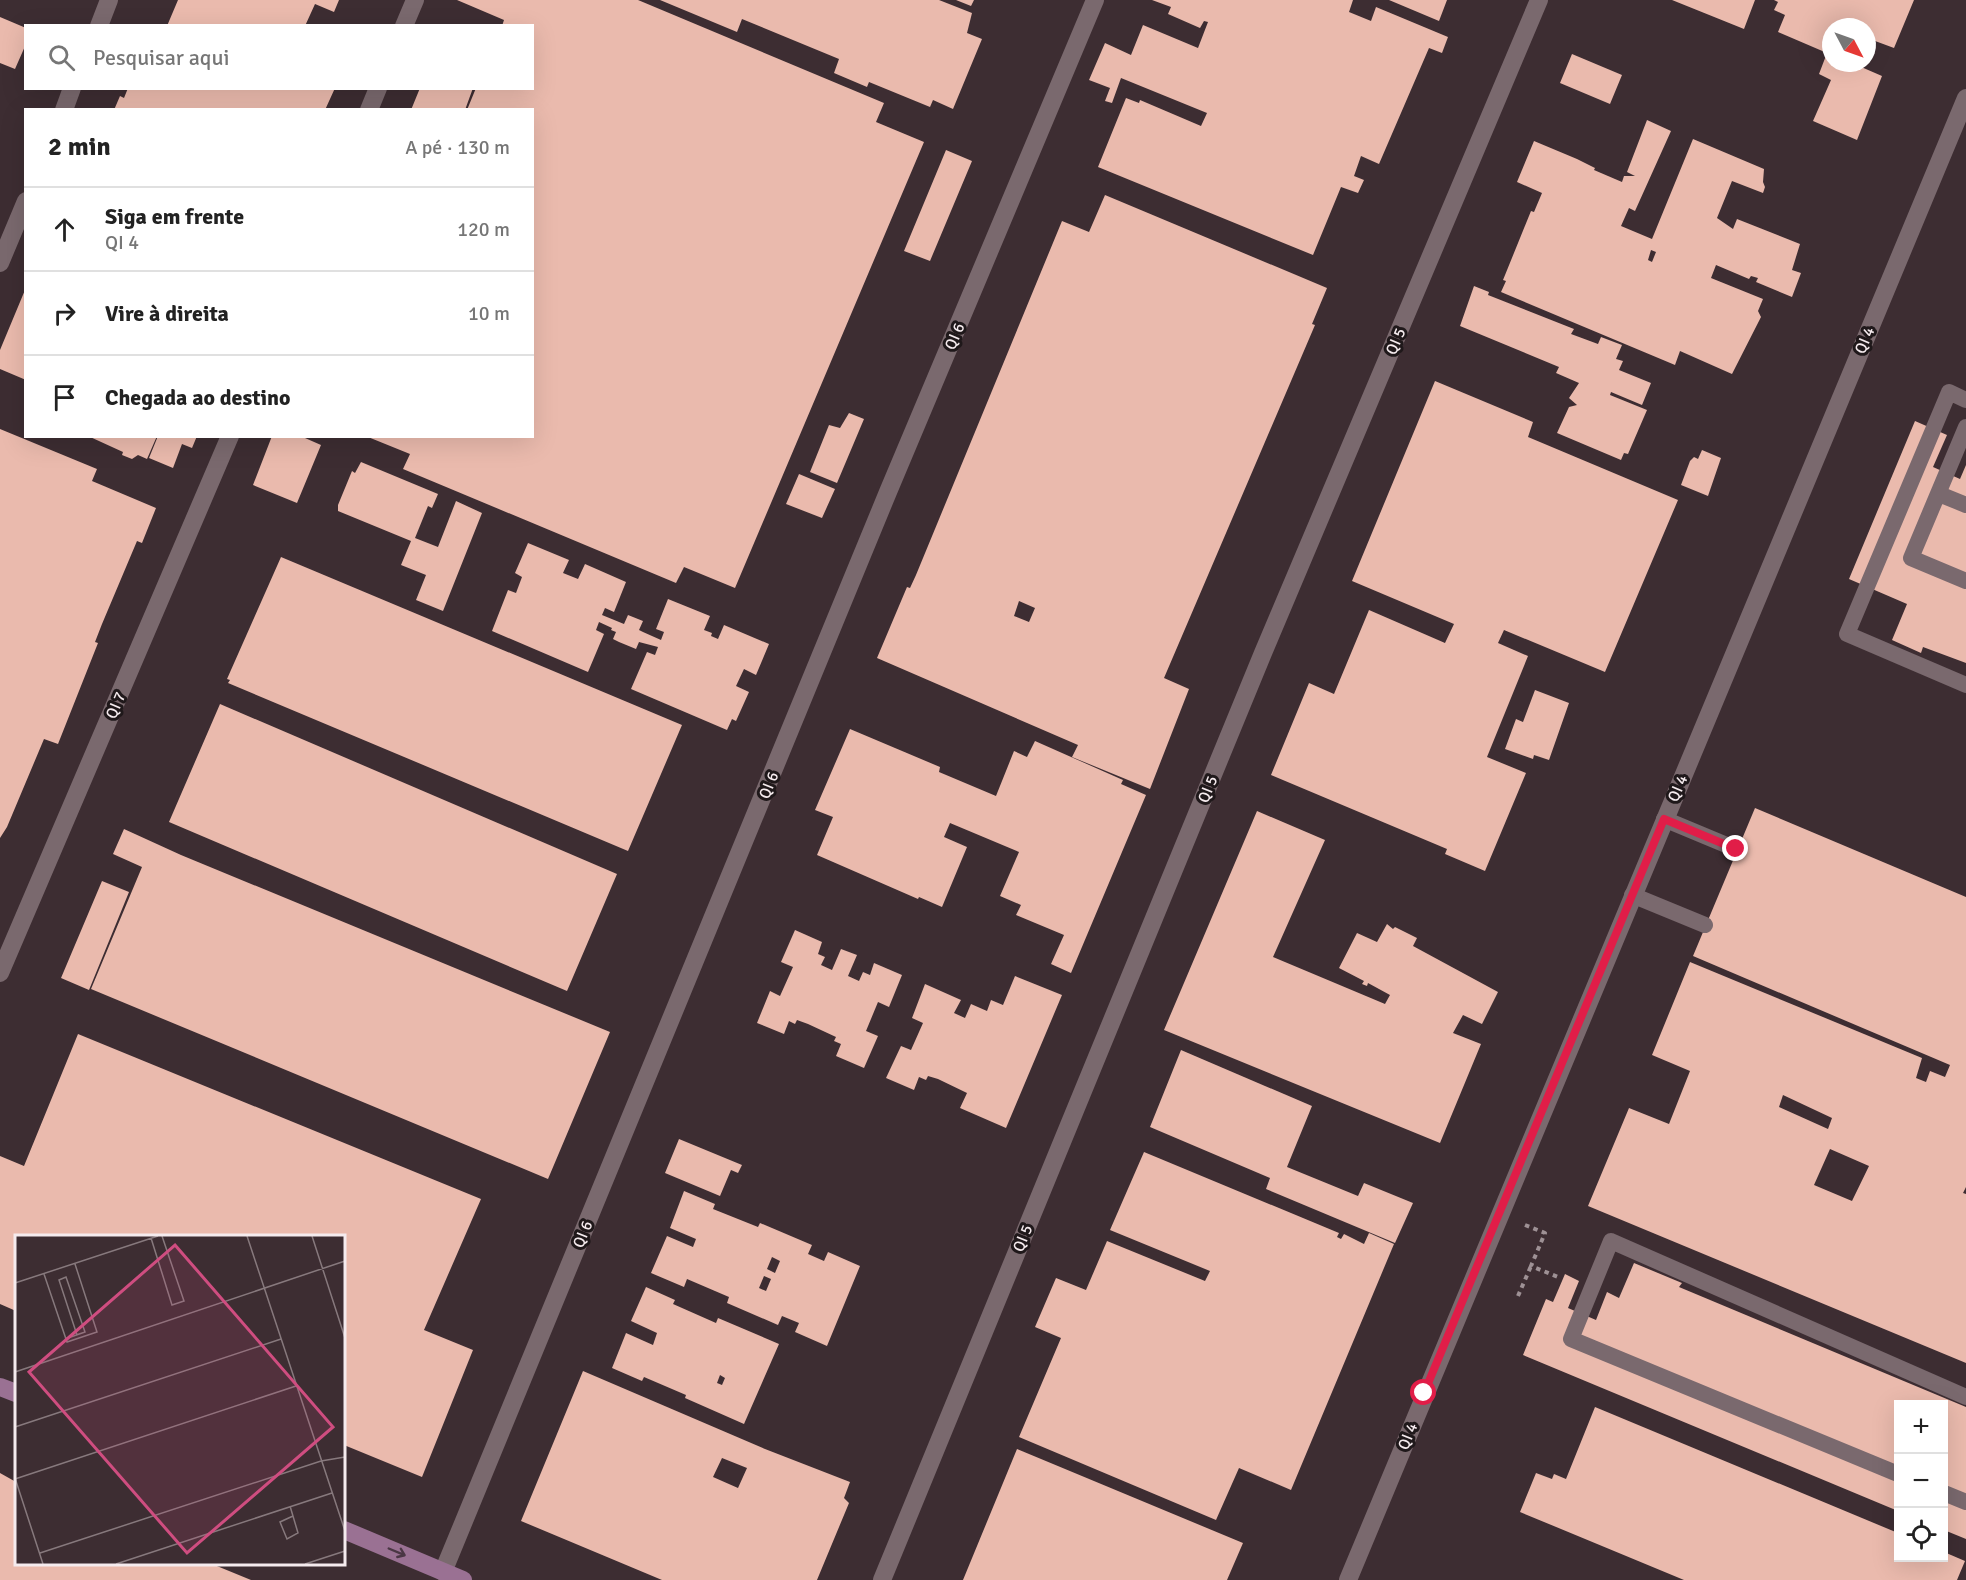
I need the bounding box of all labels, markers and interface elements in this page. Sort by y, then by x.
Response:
north arrow [1822,18,1876,72]
search box [24,24,534,90]
icon: search [45,41,78,74]
text: Pesquisar aqui [93,44,229,71]
text: 2 min [48,131,111,163]
text: A pé · 130 m [405,135,510,160]
text: Siga em frente [105,203,244,230]
icon: ahead [48,213,81,246]
text: 120 m [457,217,510,242]
text: QI 4 [105,230,139,255]
icon: right [48,297,81,330]
text: Vire à direita [105,300,229,327]
text: 10 m [468,301,510,326]
street label: QI 6 [940,320,969,353]
street label: QI 4 [1850,324,1880,357]
street label: QI 5 [1381,325,1410,358]
icon: arrive [48,381,81,414]
text: Chegada ao destino [105,384,291,411]
street label: QI 7 [101,689,130,722]
street label: QI 6 [755,769,783,802]
street label: QI 4 [1663,772,1693,805]
street label: QI 5 [1194,773,1222,806]
route end [1722,835,1748,861]
street label: QI 6 [569,1218,597,1251]
street label: QI 5 [1009,1222,1037,1255]
inset map [15,1235,345,1565]
route start [1410,1379,1436,1405]
map controls [1894,1400,1948,1562]
button: + [1894,1400,1948,1454]
street label: QI 4 [1394,1420,1422,1453]
button: − [1894,1454,1948,1508]
button: locate [1894,1508,1948,1562]
one-way arrow [388,1547,406,1558]

